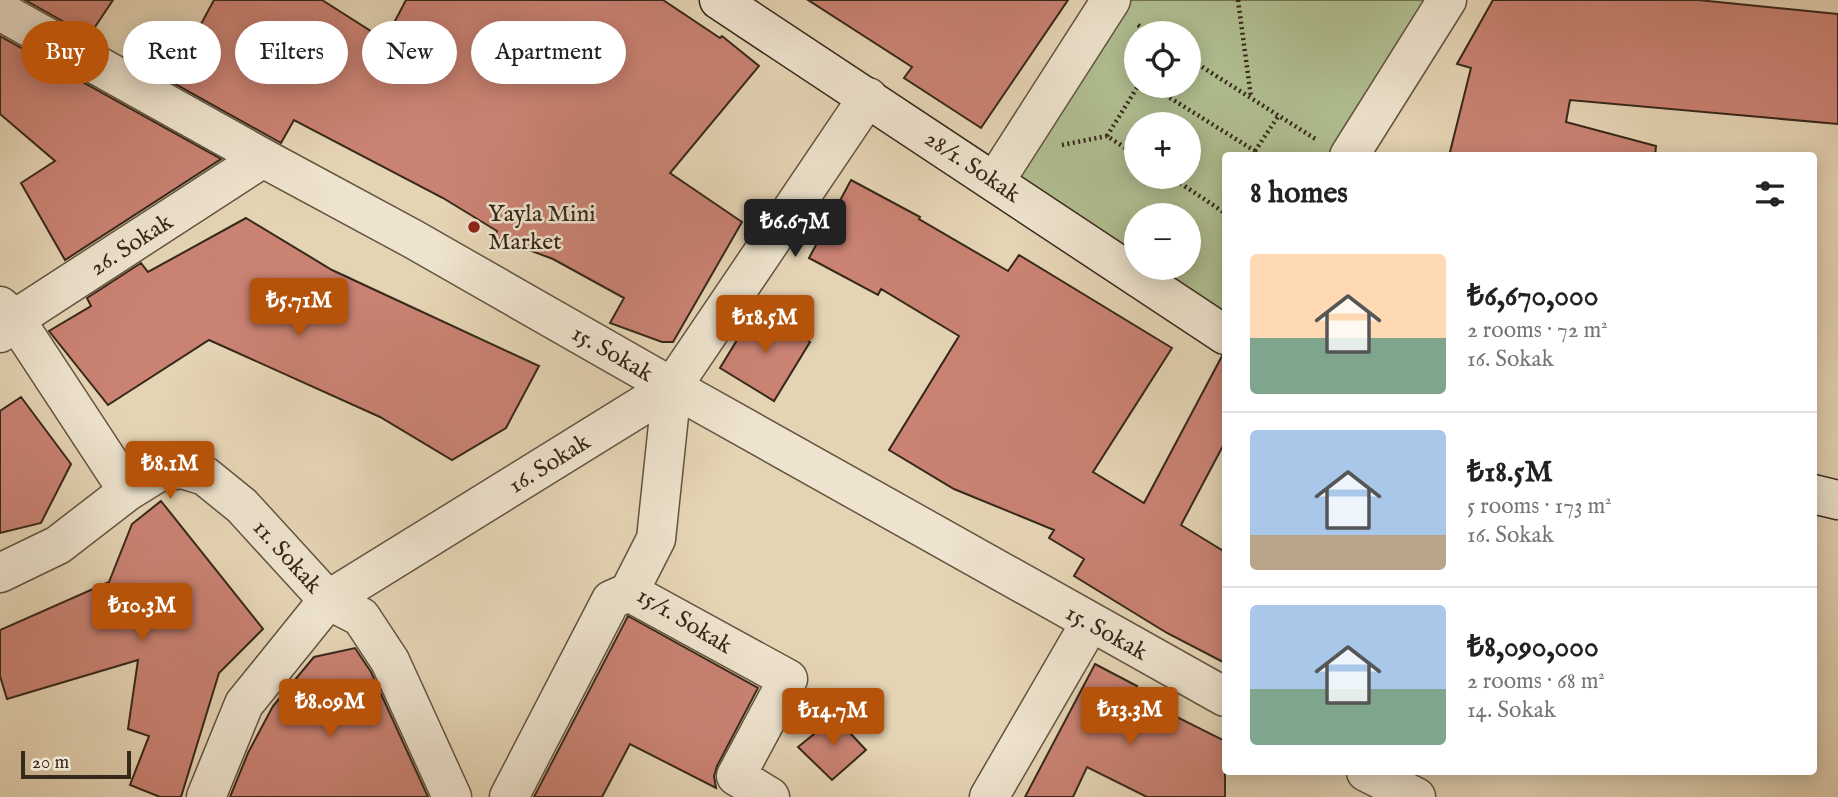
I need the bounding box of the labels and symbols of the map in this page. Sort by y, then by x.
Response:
street label: 28/1. Sokak [918,124,1026,211]
place label: Yayla Mini Market [488,199,596,258]
pin: ₺6.67M [738,200,852,259]
street label: 26. Sokak [84,207,179,284]
marker: Yayla Mini Market [466,219,482,235]
pin: ₺5.71M [242,278,356,338]
pin: ₺18.5M [708,296,822,355]
street label: 15. Sokak [566,319,659,390]
street label: 16. Sokak [503,427,597,501]
pin: ₺8.1M [121,442,219,501]
street label: 11. Sokak [245,513,328,601]
street label: 15/1. Sokak [631,581,738,662]
pin: ₺10.3M [85,584,199,643]
street label: 15. Sokak [1060,598,1153,669]
pin: ₺8.09M [273,680,387,739]
pin: ₺14.7M [776,688,890,748]
pin: ₺13.3M [1073,688,1187,747]
scale bar [21,748,131,780]

